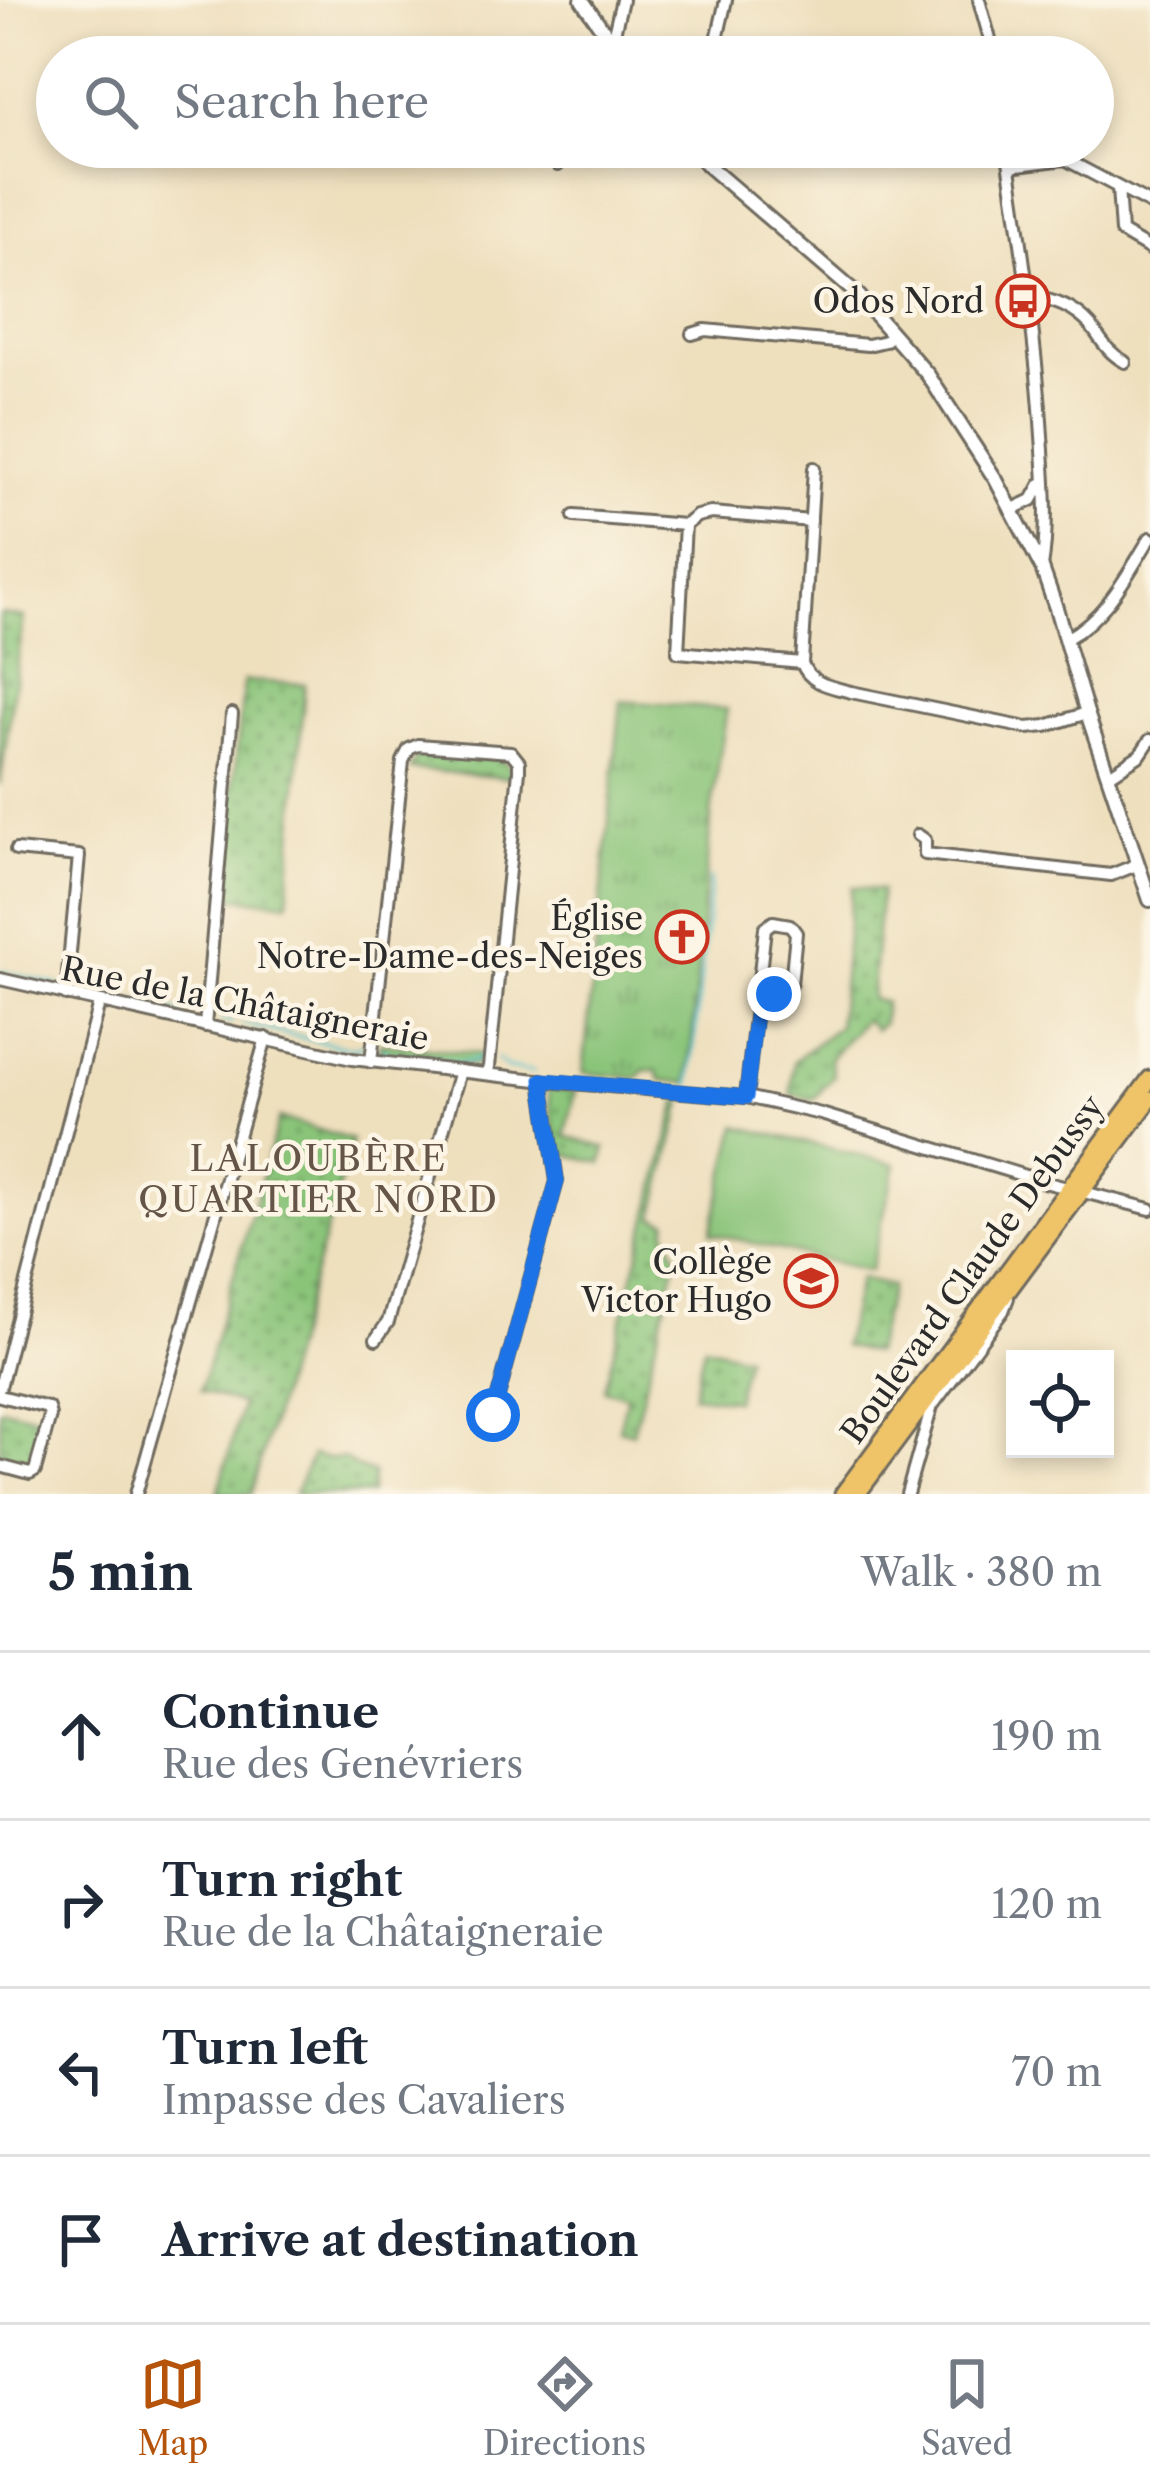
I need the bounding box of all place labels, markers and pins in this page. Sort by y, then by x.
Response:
bus stop icon: Odos Nord [995,273,1051,329]
place label: Odos Nord [813,281,984,322]
place label: Église Notre-Dame-des-Neiges [257,898,643,977]
church icon: Église Notre-Dame-des-Neiges [654,909,710,965]
place label: Collège Victor Hugo [580,1242,772,1321]
school or university icon: Collège Victor Hugo [783,1253,839,1309]

